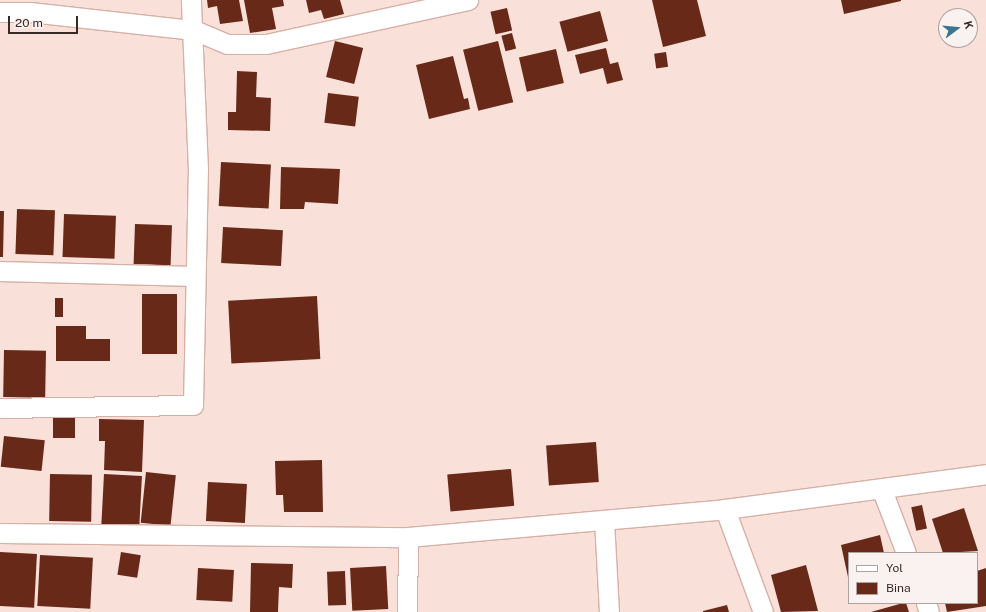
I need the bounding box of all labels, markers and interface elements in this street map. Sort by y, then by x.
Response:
scale bar [10,8,80,34]
north arrow [938,8,978,48]
text: 20 m [15,16,43,30]
text: K [962,20,975,30]
legend [848,552,978,604]
text: Yol [886,561,903,575]
text: Bina [886,581,911,595]

